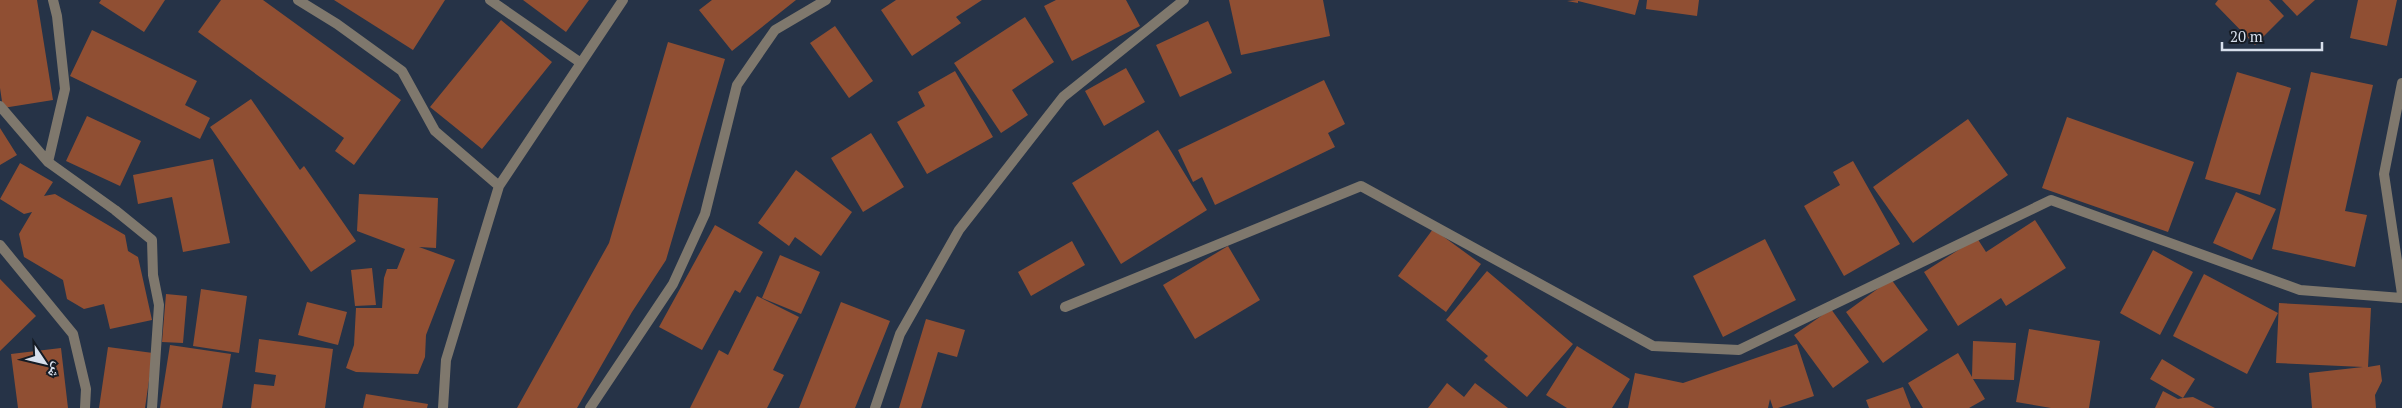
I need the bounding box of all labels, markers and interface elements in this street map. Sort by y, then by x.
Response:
scale bar [2222,20,2322,52]
text: 20 m [2230,26,2263,46]
north arrow [20,338,70,388]
text: ش [44,359,68,382]

